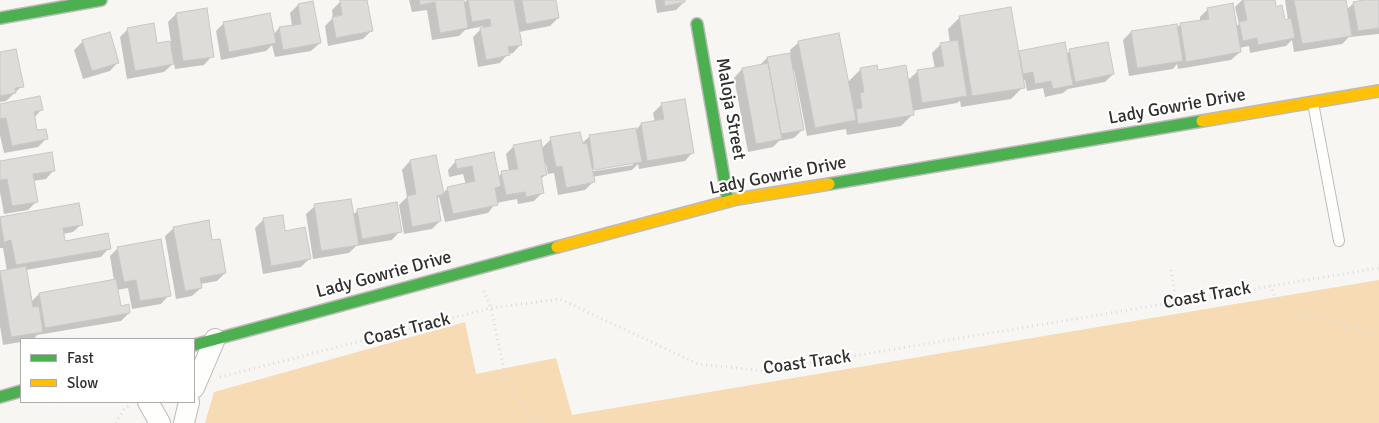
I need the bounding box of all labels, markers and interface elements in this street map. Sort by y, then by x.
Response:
street label: Maloja Street [710,56,750,162]
street label: Lady Gowrie Drive [1107,84,1247,130]
street label: Lady Gowrie Drive [708,152,848,200]
street label: Lady Gowrie Drive [314,247,454,303]
street label: Coast Track [1162,278,1252,314]
street label: Coast Track [361,309,453,351]
legend [20,338,195,403]
street label: Coast Track [762,346,852,380]
text: Fast [67,349,94,367]
text: Slow [67,374,98,392]

